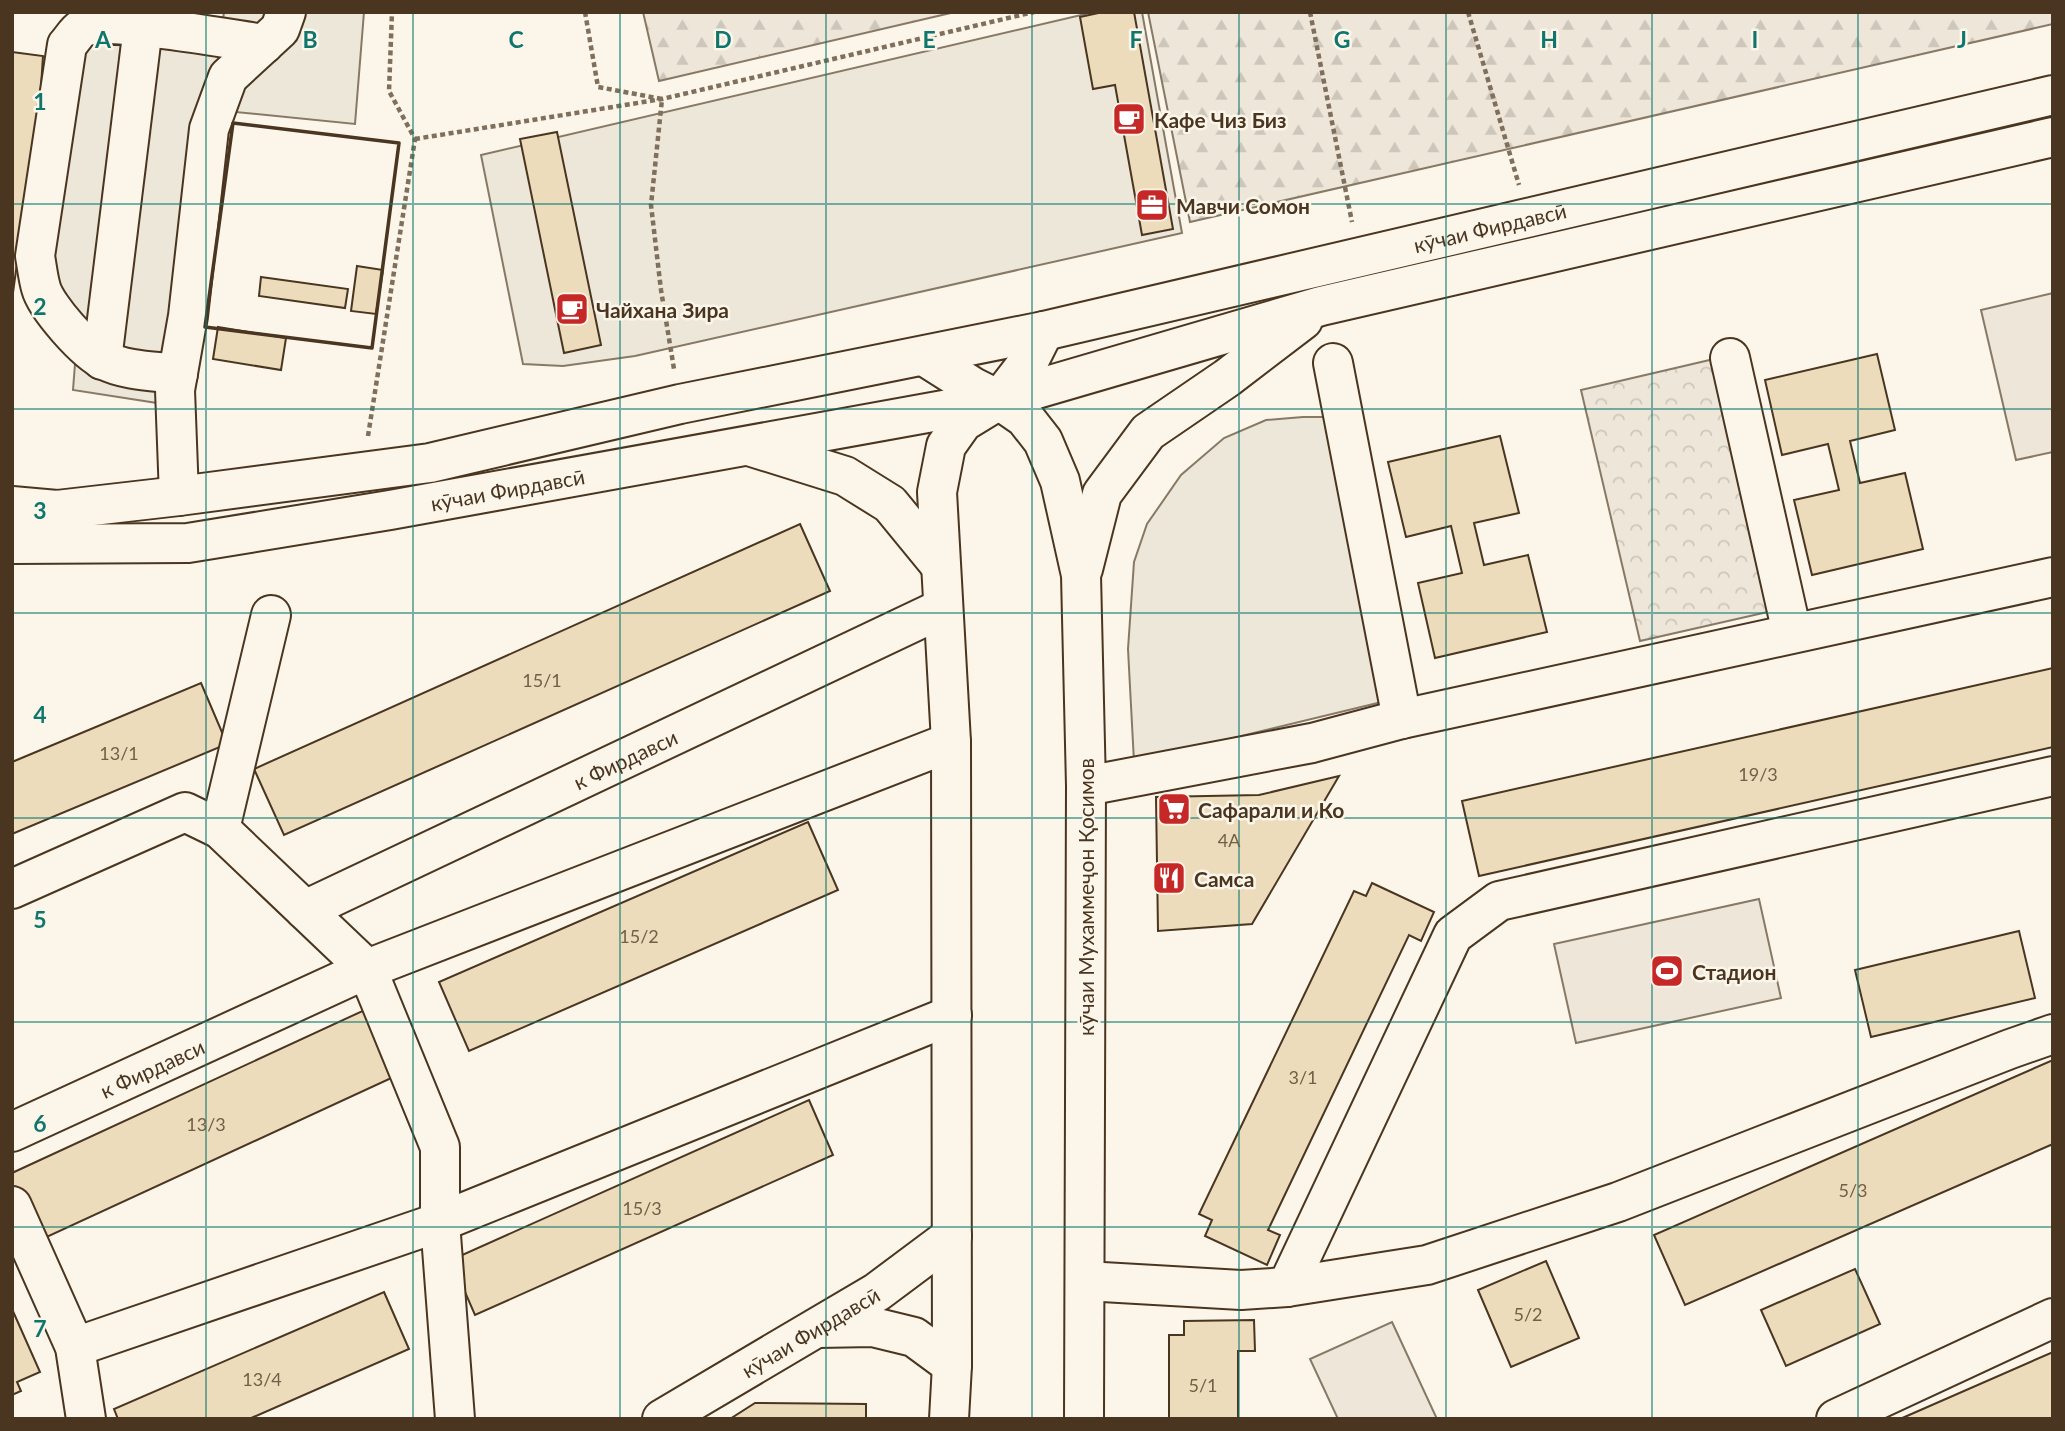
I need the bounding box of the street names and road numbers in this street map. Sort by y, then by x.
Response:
street label: кӯчаи Фирдавсӣ [1411,197,1569,257]
street label: кӯчаи Фирдавсӣ [428,463,586,515]
street label: к Фирдавси [569,723,681,794]
street label: кӯчаи Мухаммеҷон Қосимов [1073,758,1098,1036]
street label: к Фирдавси [96,1033,208,1102]
street label: кӯчаи Фирдавсӣ [737,1281,884,1382]

